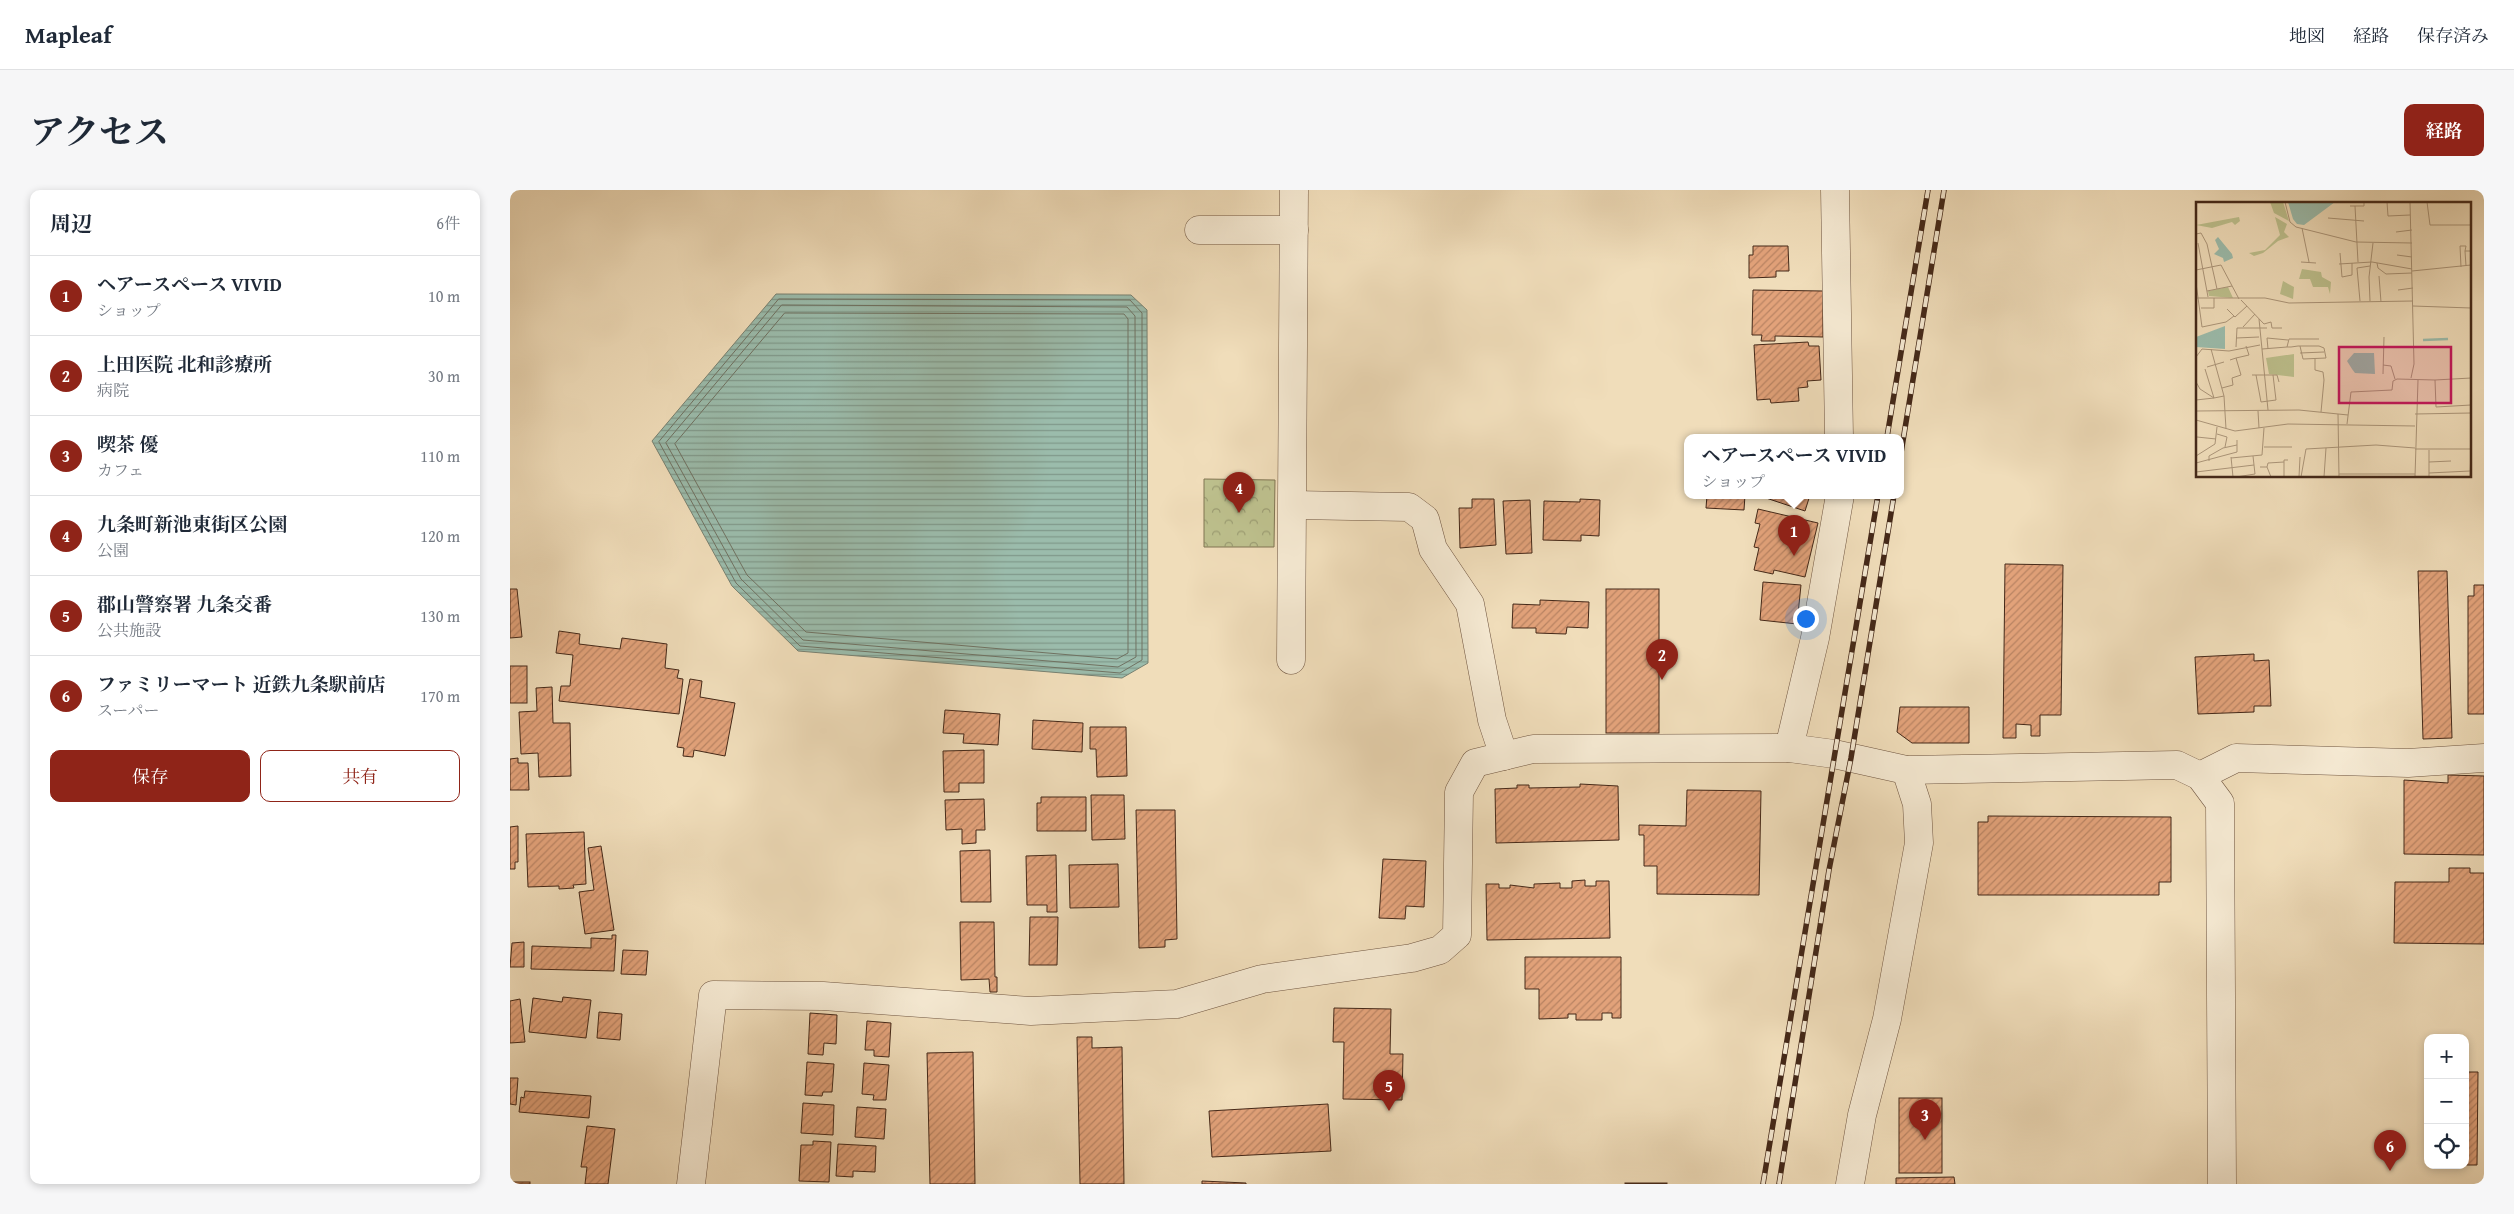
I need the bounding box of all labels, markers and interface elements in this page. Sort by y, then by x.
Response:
text: Mapleaf [25,17,112,52]
text: 地図 [2289,22,2325,49]
text: 経路 [2353,22,2389,49]
text: 保存済み [2417,22,2489,49]
button: 経路 [2404,104,2484,156]
text: アクセス [30,106,169,157]
inset map [2196,202,2472,478]
text: 周辺 [50,208,92,239]
text: 6件 [436,211,460,235]
text: ヘアースペース VIVID [97,270,282,298]
text: 1 [62,284,70,308]
text: 10 m [428,284,460,308]
text: ショップ [97,298,161,322]
text: 上田医院 北和診療所 [97,350,272,378]
text: 2 [62,364,70,388]
text: 30 m [428,364,460,388]
text: 病院 [97,378,129,402]
text: 喫茶 優 [97,430,158,458]
popup [1684,434,1904,499]
text: ヘアースペース VIVID [1702,441,1886,469]
text: 3 [62,444,70,468]
text: 110 m [420,444,460,468]
text: カフェ [97,458,144,482]
text: ショップ [1702,469,1765,493]
pin: 4 [1223,472,1255,513]
text: 九条町新池東街区公園 [97,510,287,538]
pin: 1 [1778,515,1810,556]
text: 4 [62,524,70,548]
text: 120 m [420,524,460,548]
text: 公園 [97,538,129,562]
text: 郡山警察署 九条交番 [97,590,272,618]
text: 5 [62,604,70,628]
text: 130 m [420,604,460,628]
your location [1793,606,1819,632]
text: 公共施設 [97,618,161,642]
pin: 2 [1646,639,1678,680]
text: ファミリーマート 近鉄九条駅前店 [97,670,386,698]
text: 6 [62,684,70,708]
text: 170 m [420,684,460,708]
text: スーパー [97,698,159,722]
button: 保存 [50,750,250,802]
button: 共有 [260,750,460,802]
map controls [2424,1034,2469,1169]
button: + [2424,1034,2469,1079]
pin: 5 [1373,1070,1405,1111]
button: − [2424,1079,2469,1124]
pin: 3 [1909,1099,1941,1140]
button: locate [2424,1124,2469,1169]
pin: 6 [2374,1130,2406,1171]

